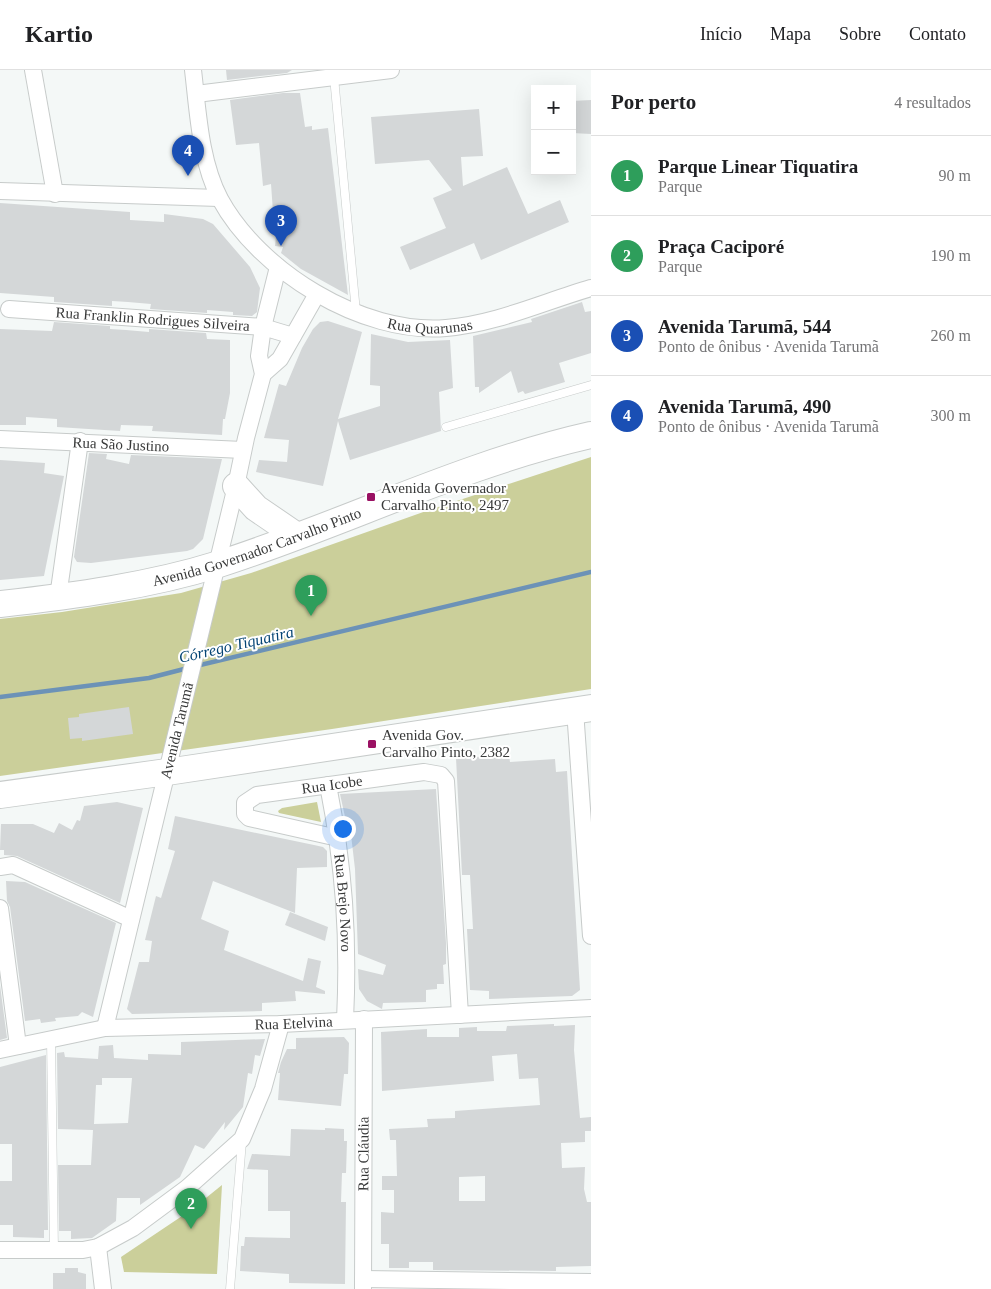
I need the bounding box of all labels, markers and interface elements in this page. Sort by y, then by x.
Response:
text: Kartio [25,21,93,47]
text: Início [700,24,742,44]
text: Mapa [770,24,811,44]
text: Sobre [839,24,881,44]
text: Contato [909,24,966,44]
map controls [531,85,576,175]
button: + [531,85,576,130]
text: Por perto [611,90,696,114]
text: 4 resultados [894,94,971,111]
button: − [531,130,576,175]
pin: 4 [172,135,204,176]
text: Parque Linear Tiquatira [658,156,858,177]
text: 1 [623,167,631,184]
text: 90 m [939,167,971,184]
text: Parque [658,178,702,195]
pin: 3 [265,205,297,246]
text: Praça Caciporé [658,236,784,257]
text: 2 [623,247,631,264]
text: 190 m [931,247,971,264]
text: Parque [658,258,702,275]
street label: Rua Franklin Rodrigues Silveira [55,304,251,334]
street label: Rua Quarunas [386,315,474,337]
text: Avenida Tarumã, 544 [658,316,831,337]
text: 3 [623,327,631,344]
text: 260 m [931,327,971,344]
text: Ponto de ônibus · Avenida Tarumã [658,338,879,355]
text: Avenida Tarumã, 490 [658,396,831,417]
text: 4 [623,407,631,424]
text: 300 m [931,407,971,424]
text: Ponto de ônibus · Avenida Tarumã [658,418,879,435]
street label: Rua São Justino [72,434,170,455]
place label: Avenida Governador Carvalho Pinto, 2497 [381,480,509,513]
marker: Avenida Governador Carvalho Pinto, 2497 [365,491,377,503]
street label: Avenida Governador Carvalho Pinto [151,505,363,589]
pin: 1 [295,575,327,616]
water label: Córrego Tiquatira [177,623,295,667]
street label: Avenida Tarumã [157,680,196,780]
place label: Avenida Gov. Carvalho Pinto, 2382 [382,727,510,760]
marker: Avenida Gov. Carvalho Pinto, 2382 [366,738,378,750]
street label: Rua Icobe [301,773,364,797]
your location [330,816,356,842]
street label: Rua Brejo Novo [331,853,354,952]
street label: Rua Etelvina [255,1013,333,1033]
street label: Rua Cláudia [355,1116,372,1191]
pin: 2 [175,1188,207,1229]

